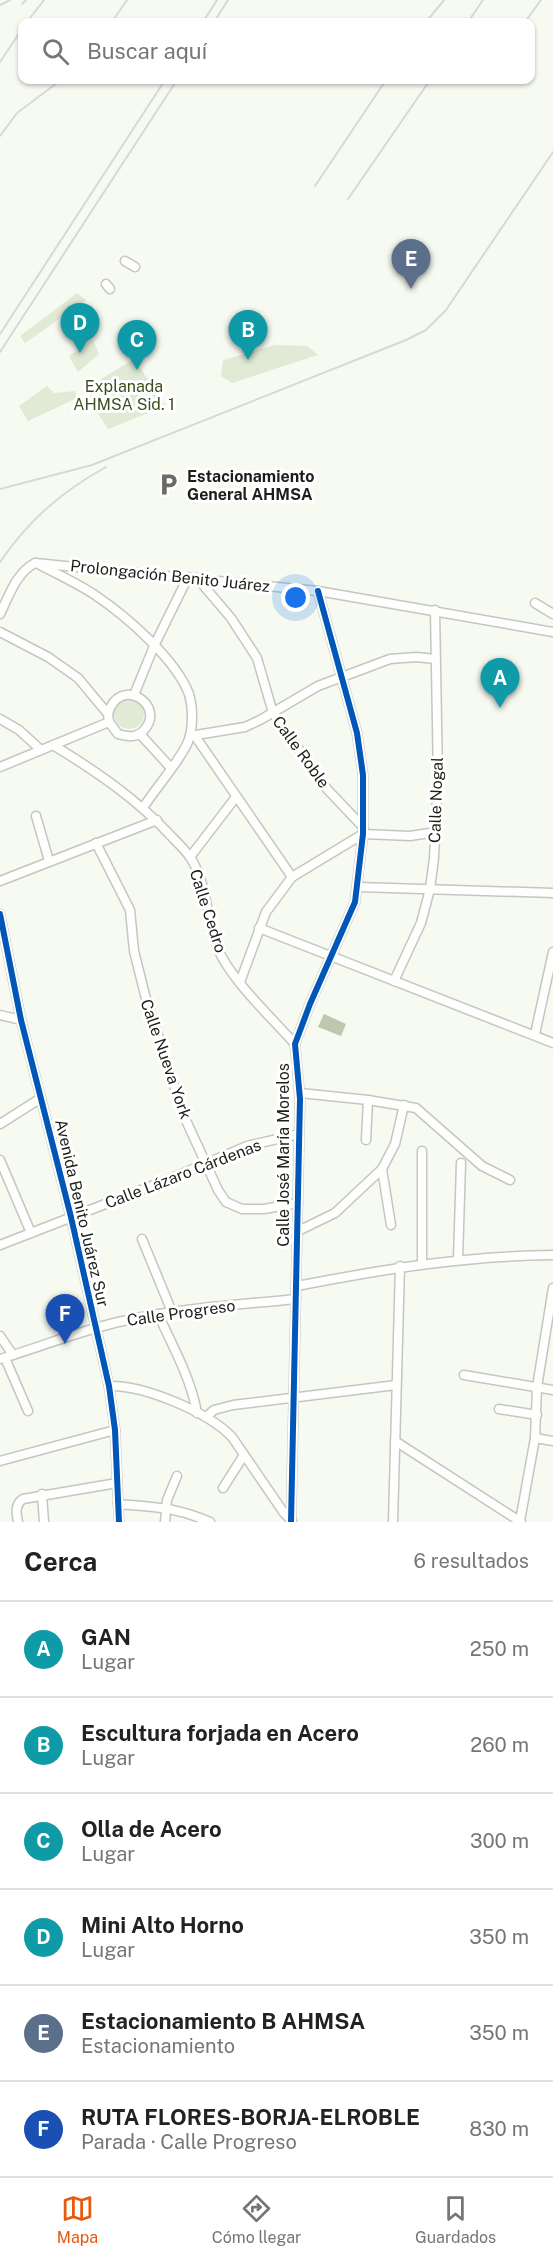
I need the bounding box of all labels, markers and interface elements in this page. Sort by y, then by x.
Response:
search box [18,18,535,84]
icon: search [39,35,72,68]
text: Buscar aquí [87,38,207,64]
pin: E [392,240,430,289]
pin: D [60,304,100,353]
pin: B [228,310,268,360]
pin: C [118,320,156,370]
park label: Explanada AHMSA Sid. 1 [73,377,175,414]
place label: Estacionamiento General AHMSA [187,467,314,504]
parking icon: Estacionamiento General AHMSA [156,472,182,498]
street label: Prolongación Benito Juárez [69,556,271,596]
your location [281,583,310,612]
pin: A [480,658,520,708]
street label: Calle Roble [269,712,333,792]
street label: Calle Nogal [425,757,447,843]
street label: Calle Cedro [186,867,230,955]
street label: Calle Nueva York [137,997,195,1121]
street label: Calle José María Morelos [274,1063,293,1247]
street label: Avenida Benito Juárez Sur [51,1117,113,1309]
street label: Calle Lázaro Cárdenas [102,1135,264,1213]
pin: F [46,1294,84,1344]
street label: Calle Progreso [126,1296,236,1330]
text: Cerca [24,1546,97,1577]
text: 6 resultados [414,1549,529,1573]
text: GAN [81,1624,131,1650]
text: A [36,1637,51,1661]
text: 250 m [470,1637,529,1661]
text: Lugar [81,1650,135,1674]
text: Escultura forjada en Acero [81,1720,359,1746]
text: B [37,1733,50,1757]
text: 260 m [470,1733,529,1757]
text: Lugar [81,1746,135,1770]
text: Olla de Acero [81,1816,222,1842]
text: C [36,1829,51,1853]
text: 300 m [470,1829,529,1853]
text: Lugar [81,1842,135,1866]
text: Mini Alto Horno [81,1912,244,1938]
text: D [36,1925,51,1949]
text: 350 m [469,1925,529,1949]
text: Lugar [81,1938,135,1962]
text: Estacionamiento B AHMSA [81,2008,365,2034]
text: E [37,2021,50,2045]
text: 350 m [469,2021,529,2045]
text: Estacionamiento [81,2034,235,2058]
text: RUTA FLORES-BORJA-ELROBLE [81,2104,420,2130]
text: F [37,2117,50,2141]
text: 830 m [469,2117,529,2141]
text: Parada · Calle Progreso [81,2130,297,2154]
tab: Mapa [57,2192,98,2247]
tab: Cómo llegar [212,2192,301,2247]
tab: Guardados [415,2192,496,2247]

